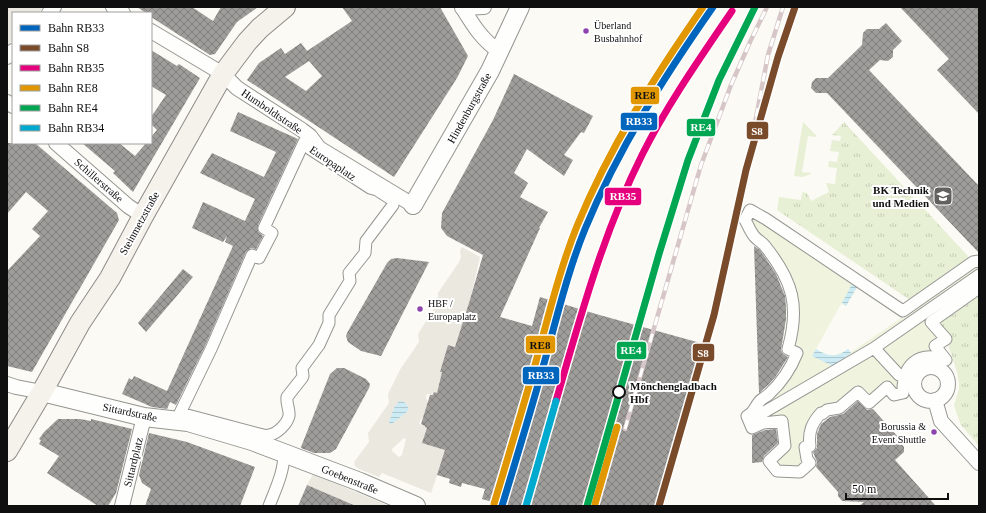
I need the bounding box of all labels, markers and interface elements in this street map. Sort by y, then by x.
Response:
legend [12,12,152,144]
place label: Überland Busbahnhof [594,20,643,44]
text: Bahn RB33 [48,21,104,35]
marker: Überland Busbahnhof [581,26,591,36]
text: Bahn S8 [48,41,89,55]
text: Bahn RB35 [48,61,104,75]
street label: Hindenburgstraße [445,71,493,145]
text: Bahn RE8 [48,81,98,95]
street label: Humboldtstraße [239,86,305,136]
line badge: RE8 [630,86,660,105]
text: RE8 [635,89,656,101]
text: Bahn RE4 [48,101,98,115]
line badge: RB33 [620,112,658,131]
text: RB33 [626,115,653,127]
line badge: RE4 [686,118,716,137]
text: Bahn RB34 [48,121,104,135]
text: RE4 [691,121,712,133]
line badge: S8 [746,121,769,140]
text: S8 [751,125,763,137]
street label: Europaplatz [308,143,358,183]
street label: Schillerstraße [72,156,126,204]
place label: BK Technik und Medien [872,184,930,209]
school or university icon: BK Technik und Medien [932,185,954,207]
line badge: RB35 [604,187,642,206]
street label: Steinmetzstraße [117,189,161,257]
text: RB35 [610,190,637,202]
place label: HBF / Europaplatz [428,298,477,322]
marker: HBF / Europaplatz [415,304,425,314]
line badge: RE8 [525,335,556,354]
text: RE8 [530,339,551,351]
line badge: RE4 [616,341,647,360]
line badge: S8 [692,343,715,362]
text: RE4 [621,344,642,356]
text: S8 [697,347,709,359]
line badge: RB33 [522,366,560,385]
text: RB33 [528,369,555,381]
place label: Mönchengladbach Hbf [630,380,717,405]
marker: Mönchengladbach Hbf [612,385,626,399]
street label: Sittardstraße [102,400,159,424]
place label: Borussia & Event Shuttle [872,421,927,445]
marker: Borussia & Event Shuttle [929,427,939,437]
street label: Sittardplatz [121,436,145,488]
street label: Goebenstraße [320,462,380,496]
scale bar [846,475,948,501]
text: 50 m [852,482,877,496]

